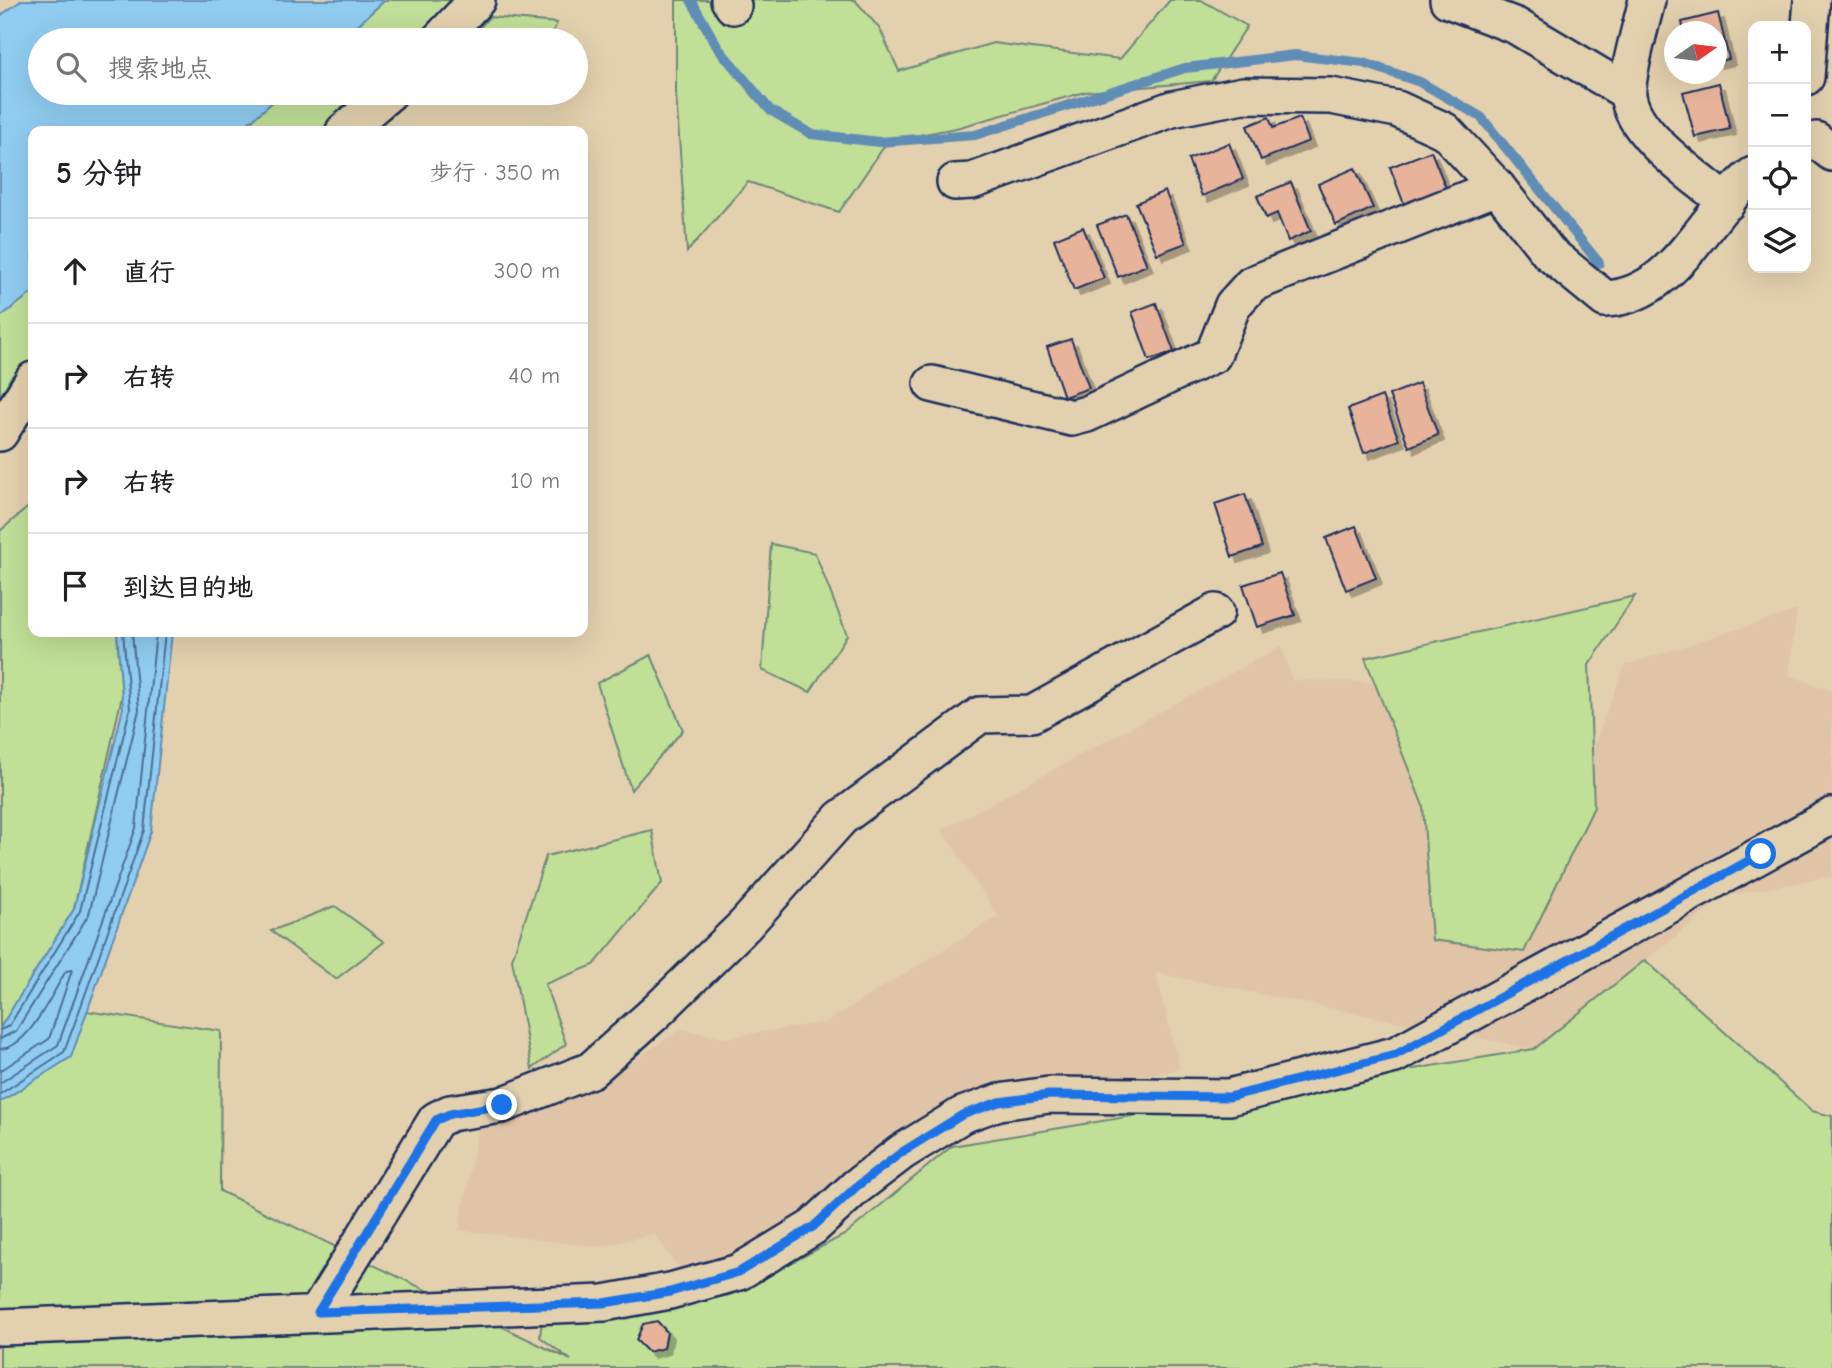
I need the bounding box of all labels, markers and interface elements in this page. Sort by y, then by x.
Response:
north arrow [1664,21,1727,84]
map controls [1748,21,1811,273]
button: + [1748,21,1811,84]
search box [28,28,588,105]
icon: search [52,48,90,86]
text: 搜索地点 [108,54,212,84]
button: − [1748,84,1811,147]
button: locate [1748,147,1811,210]
text: 5 分钟 [56,156,143,191]
text: 步行 · 350 m [430,159,560,186]
button: layers [1748,210,1811,273]
icon: ahead [56,252,94,290]
text: 300 m [494,257,560,284]
text: 直行 [123,258,175,288]
icon: right [56,357,94,395]
text: 40 m [508,362,560,389]
text: 右转 [123,363,175,393]
icon: right [56,462,94,500]
text: 10 m [510,467,560,494]
text: 右转 [123,468,175,498]
icon: arrive [56,567,94,605]
text: 到达目的地 [123,573,253,603]
route start [1745,838,1776,869]
route end [486,1089,517,1120]

